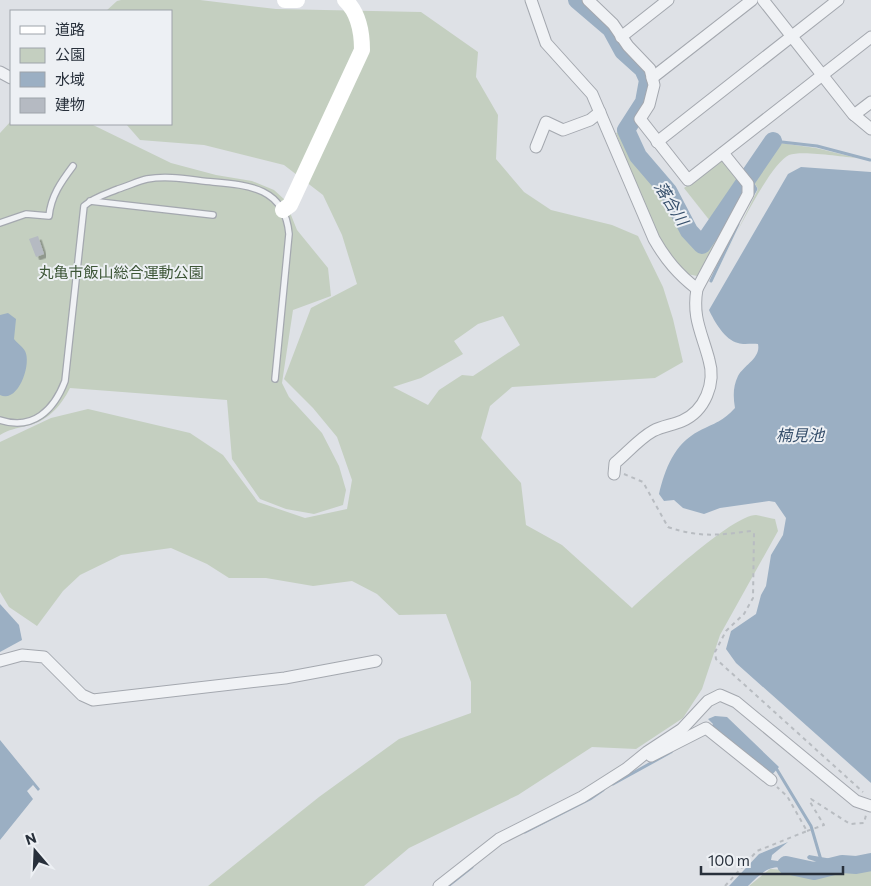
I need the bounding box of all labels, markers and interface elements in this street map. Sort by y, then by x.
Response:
legend [10,10,172,125]
text: 道路 [55,20,85,38]
text: 公園 [55,45,85,63]
text: 水域 [55,70,85,88]
text: 建物 [55,95,85,113]
water label: 落合川 [651,178,694,230]
park label: 丸亀市飯山総合運動公園 [38,263,204,281]
water label: 楠見池 [776,425,826,444]
north arrow [10,826,60,876]
text: N [23,828,38,848]
scale bar [701,844,844,876]
text: 100 m [708,851,750,869]

